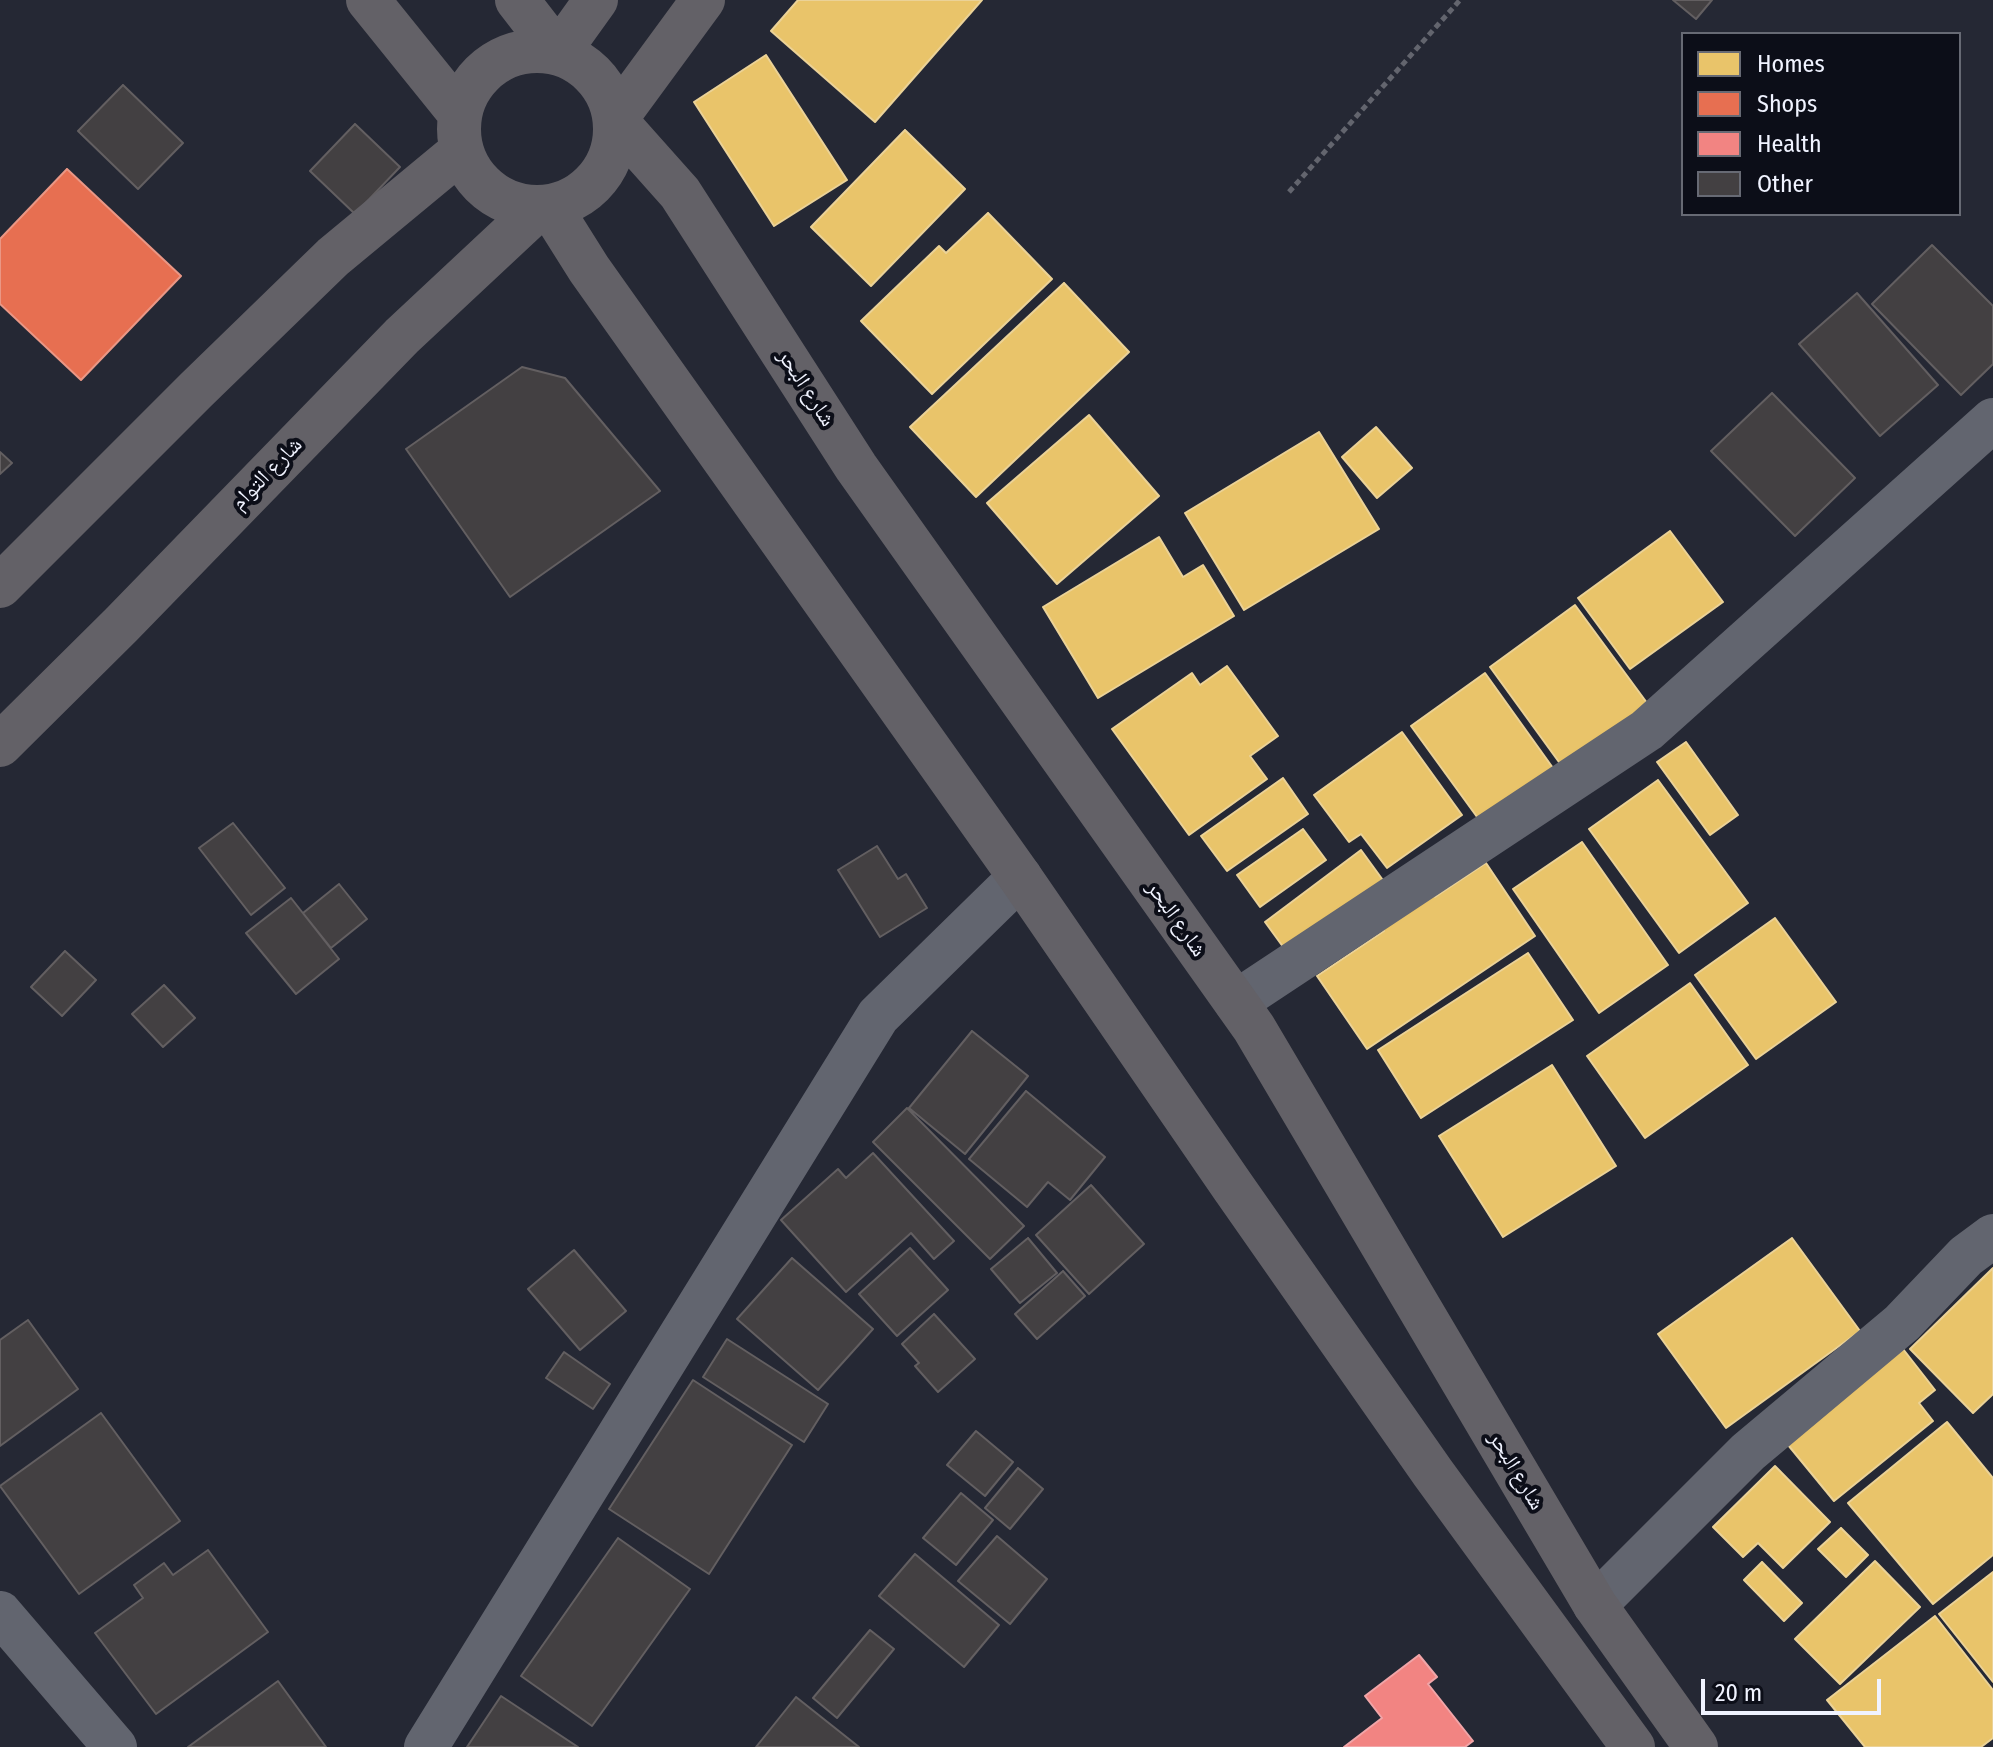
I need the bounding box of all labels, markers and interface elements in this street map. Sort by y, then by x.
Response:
legend [1681,32,1961,216]
text: Homes [1757,50,1825,78]
text: Shops [1757,90,1817,118]
text: Health [1757,130,1822,158]
text: Other [1757,170,1813,198]
street label: شارع البحر [771,344,841,432]
street label: شارع التوام [226,432,308,516]
street label: شارع البحر [1140,876,1212,962]
street label: شارع البحر [1482,1427,1550,1515]
scale bar [1705,1663,1885,1713]
text: 20 m [1715,1679,1762,1707]

